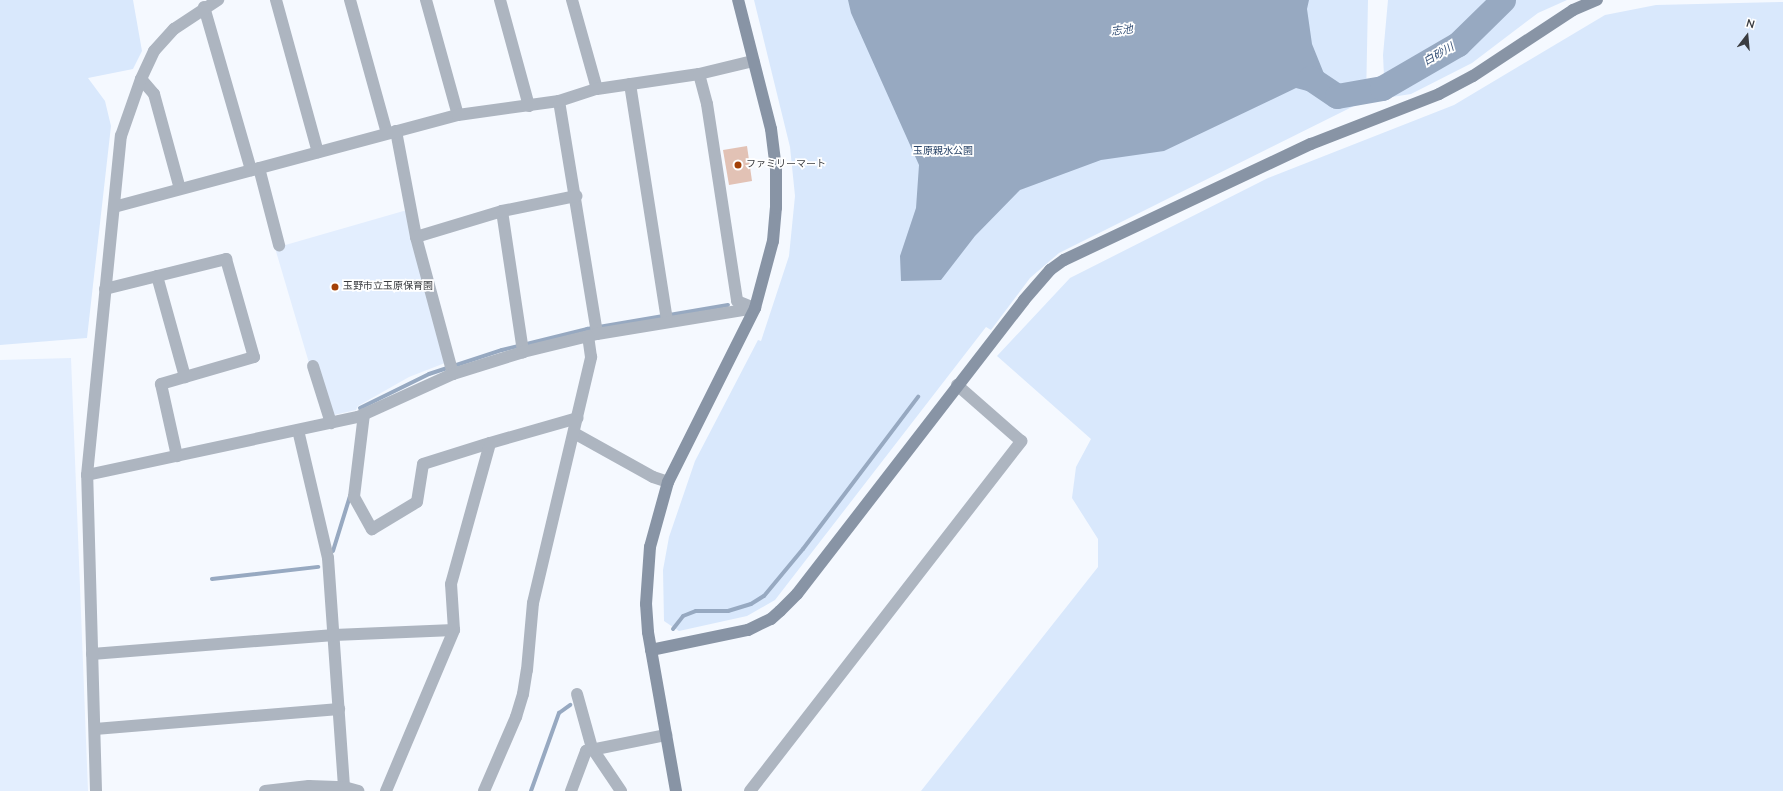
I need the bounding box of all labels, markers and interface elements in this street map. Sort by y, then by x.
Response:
north arrow [1727,16,1767,56]
text: N [1744,16,1756,32]
water label: 志池 [1110,23,1134,39]
water label: 白砂川 [1421,41,1457,69]
park label: 玉原親水公園 [913,146,973,158]
place label: ファミリーマート [746,159,826,171]
marker: ファミリーマート [733,160,743,170]
place label: 玉野市立玉原保育園 [343,281,433,293]
marker: 玉野市立玉原保育園 [330,282,340,292]

